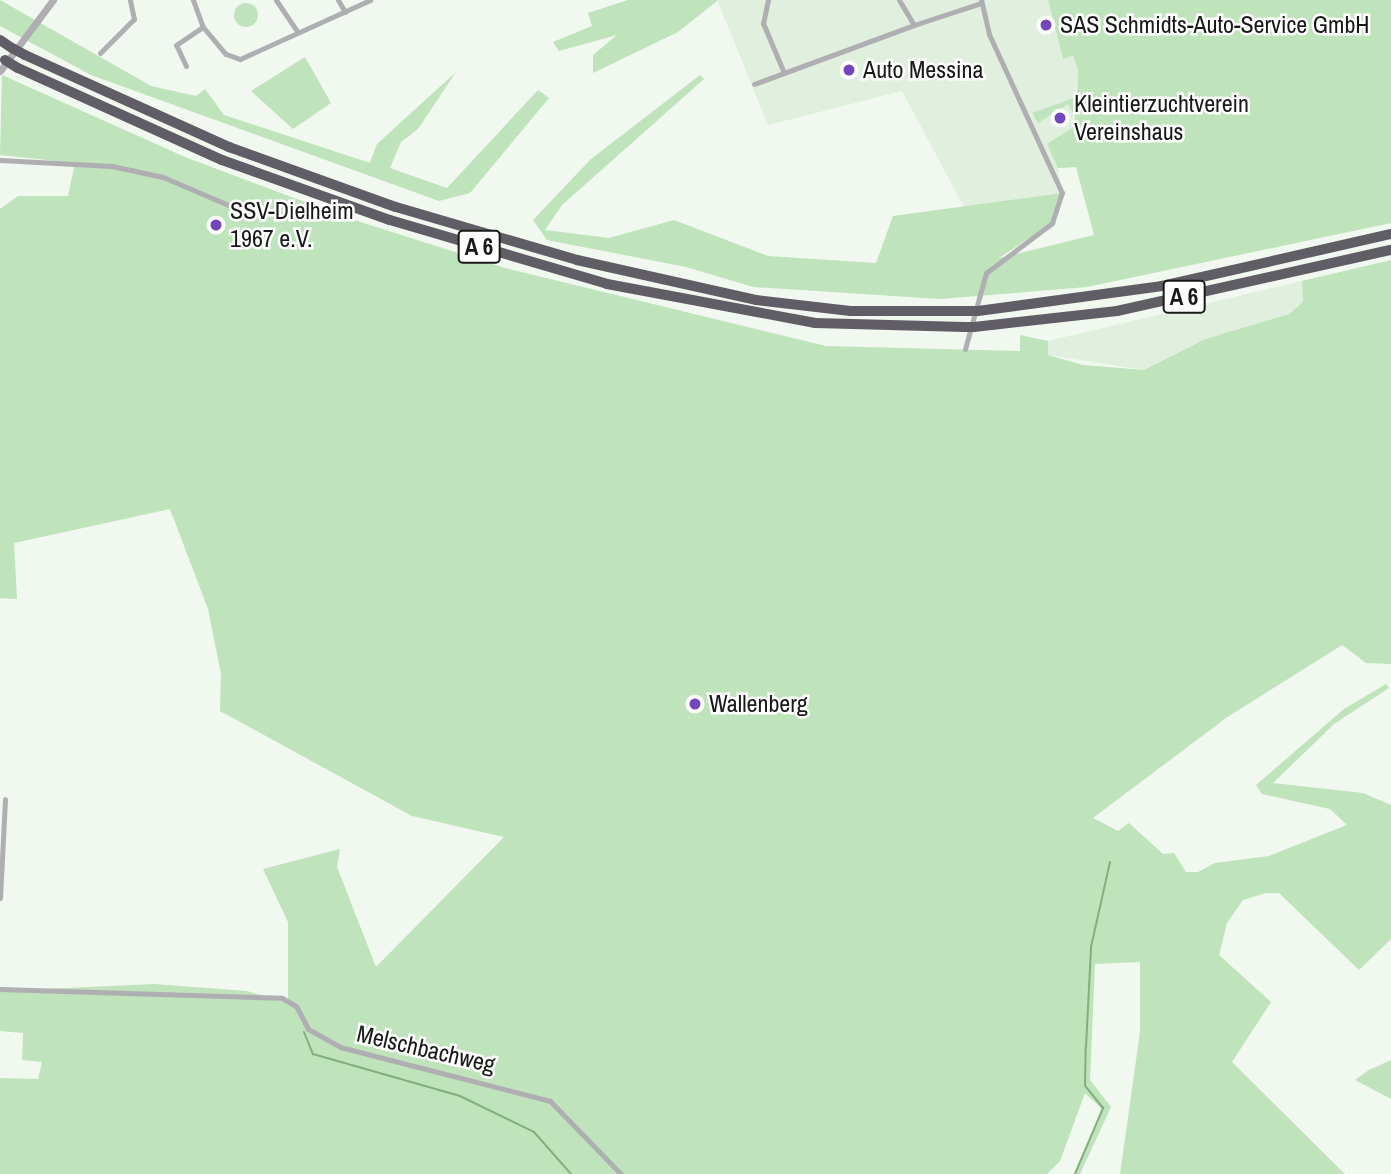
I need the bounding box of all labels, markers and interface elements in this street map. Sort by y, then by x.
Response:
place label: SAS Schmidts-Auto-Service GmbH [1060,11,1370,39]
marker: SAS Schmidts-Auto-Service GmbH [1038,17,1054,33]
place label: Auto Messina [863,56,983,84]
marker: Auto Messina [841,62,857,78]
place label: Kleintierzuchtverein Vereinshaus [1074,90,1249,146]
marker: Kleintierzuchtverein Vereinshaus [1052,110,1068,126]
place label: SSV-Dielheim 1967 e.V. [230,197,354,253]
marker: SSV-Dielheim 1967 e.V. [208,217,224,233]
road number: A 6 [456,228,502,266]
road number: A 6 [1161,278,1207,316]
place label: Wallenberg [709,690,808,718]
marker: Wallenberg [687,696,703,712]
street label: Melschbachweg [354,1019,498,1079]

